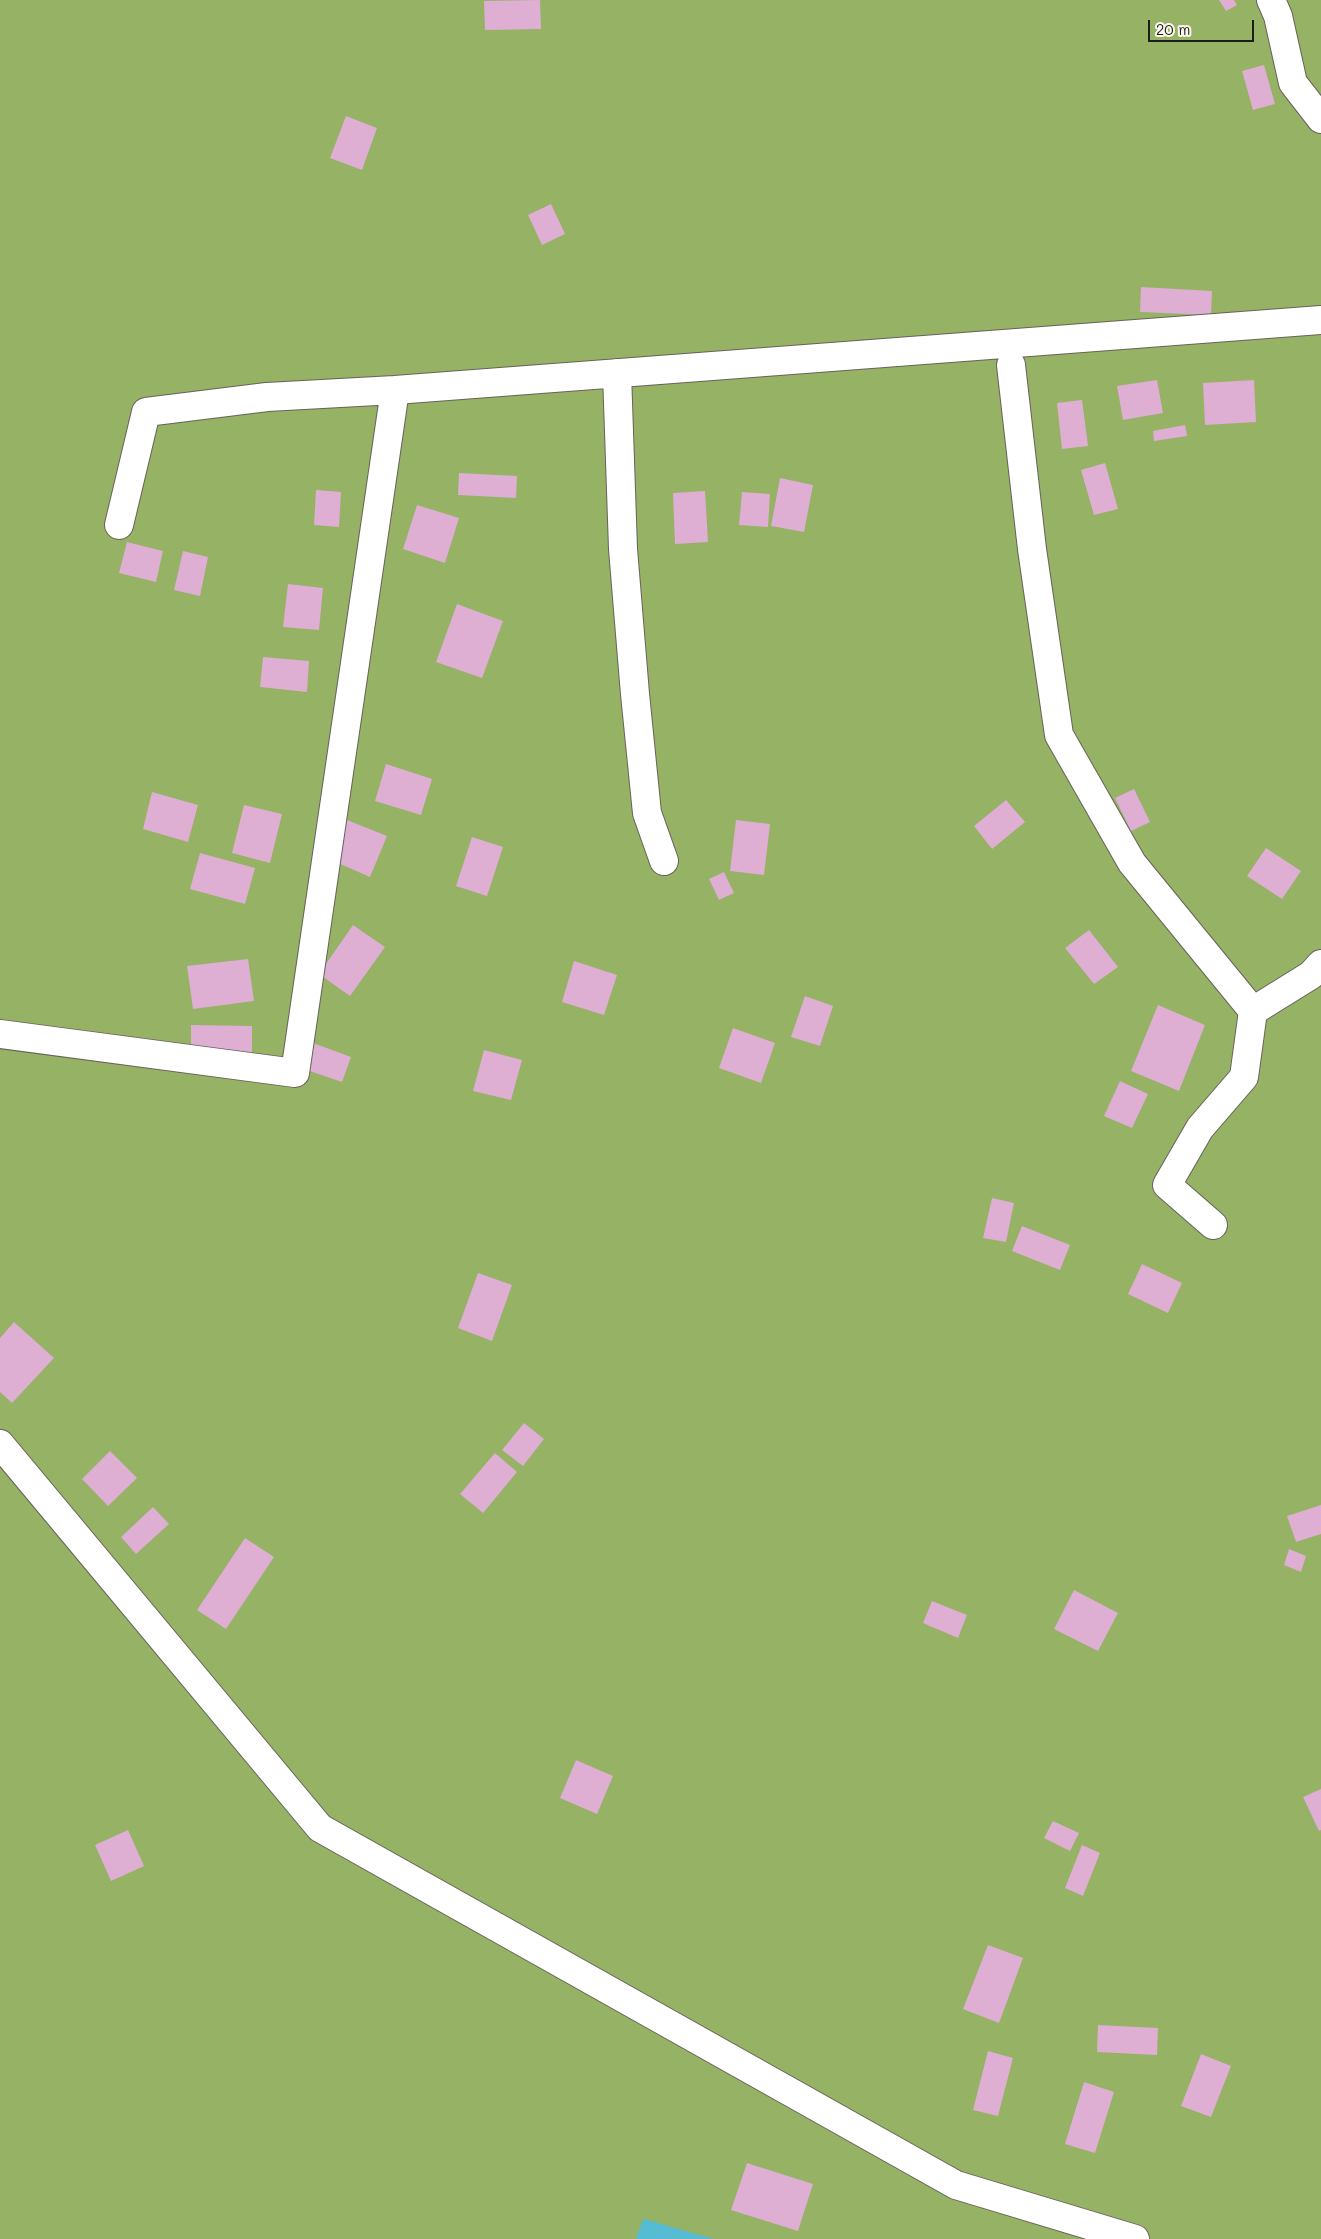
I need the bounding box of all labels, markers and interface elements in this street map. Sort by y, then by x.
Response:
scale bar [1151,10,1257,42]
text: 20 m [1156,19,1190,39]

